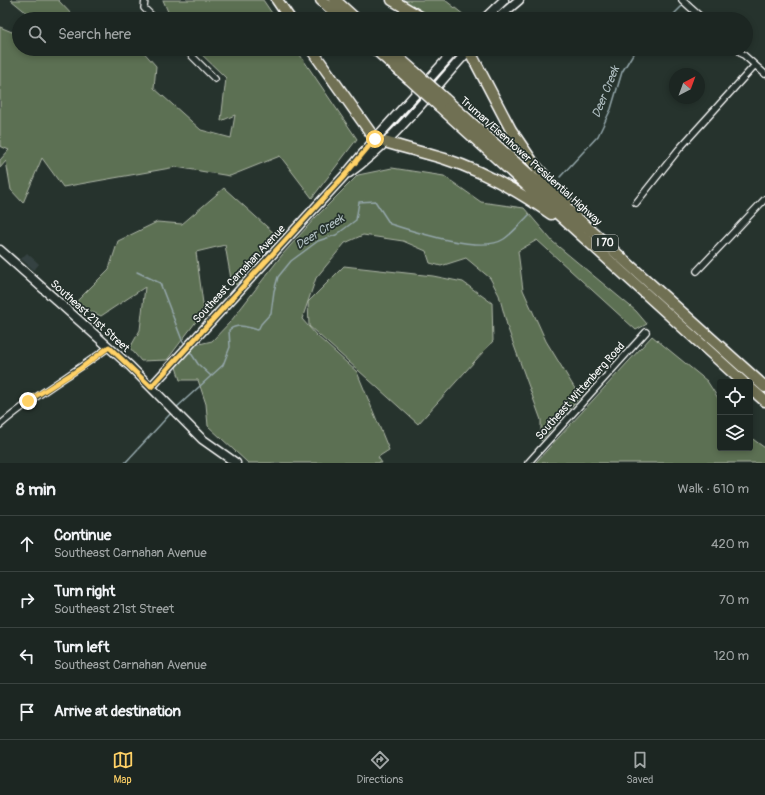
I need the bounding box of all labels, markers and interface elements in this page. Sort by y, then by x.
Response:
search box [12,12,753,56]
icon: search [26,23,48,45]
text: Search here [58,25,131,44]
water label: Deer Creek [589,63,624,120]
north arrow [669,68,705,104]
street label: Truman/Eisenhower Presidential Highway [458,94,605,228]
route start [366,130,384,148]
water label: Deer Creek [293,211,348,253]
street label: Southeast Carnahan Avenue [190,222,288,326]
road number: I 70 [592,235,618,251]
street label: Southeast 21st Street [48,277,133,355]
street label: Southeast Wittenberg Road [533,340,627,442]
map controls [717,379,753,451]
button: locate [717,379,753,415]
route end [19,392,37,410]
button: layers [717,415,753,451]
text: 8 min [16,479,56,500]
text: Walk · 610 m [678,481,749,497]
text: Continue [54,526,112,545]
icon: ahead [16,533,38,555]
text: 420 m [711,536,749,552]
text: Southeast Carnahan Avenue [54,545,207,561]
text: Turn right [54,582,115,601]
icon: right [16,589,38,611]
text: 70 m [719,592,749,608]
text: Southeast 21st Street [54,601,174,617]
text: Turn left [54,638,110,657]
icon: left [16,645,38,667]
text: 120 m [713,648,749,664]
text: Southeast Carnahan Avenue [54,657,207,673]
icon: arrive [16,701,38,723]
text: Arrive at destination [54,702,181,721]
tab: Map [112,749,134,786]
tab: Directions [357,749,403,786]
tab: Saved [626,749,653,786]

